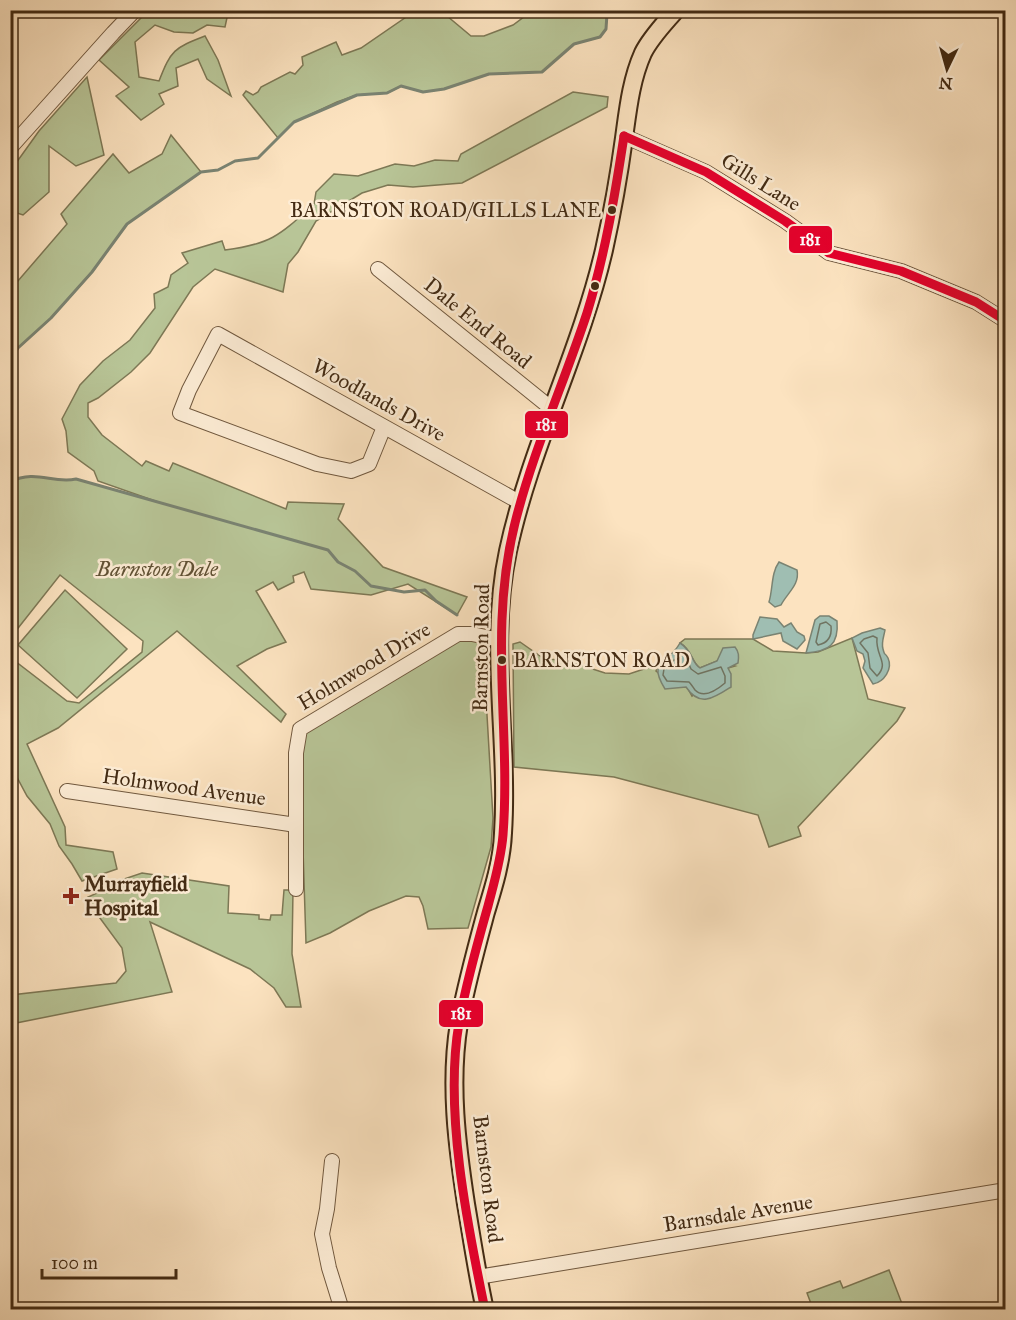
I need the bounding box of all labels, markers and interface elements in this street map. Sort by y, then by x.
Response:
north arrow [917,39,977,99]
text: N [938,73,953,94]
street label: Gills Lane [716,147,806,217]
place label: BARNSTON ROAD/GILLS LANE [290,198,601,222]
marker: BARNSTON ROAD/GILLS LANE [606,204,618,216]
line badge: 181 [788,225,833,254]
text: 181 [799,230,821,249]
street label: Dale End Road [419,272,537,374]
unlabelled marker [589,280,601,292]
street label: Woodlands Drive [308,353,450,447]
line badge: 181 [524,410,569,439]
text: 181 [535,415,557,434]
park label: Barnston Dale [95,556,219,582]
street label: Barnston Road [467,583,495,712]
street label: Holmwood Drive [293,616,435,716]
place label: BARNSTON ROAD [513,648,690,672]
marker: BARNSTON ROAD [496,654,508,666]
street label: Holmwood Avenue [101,763,268,811]
place label: Murrayfield Hospital [84,871,188,921]
marker: Murrayfield Hospital [62,887,80,905]
line badge: 181 [438,999,484,1028]
text: 181 [450,1004,472,1023]
street label: Barnston Road [467,1114,509,1245]
street label: Barnsdale Avenue [661,1188,815,1238]
scale bar [42,1242,176,1280]
text: 100 m [51,1252,98,1274]

